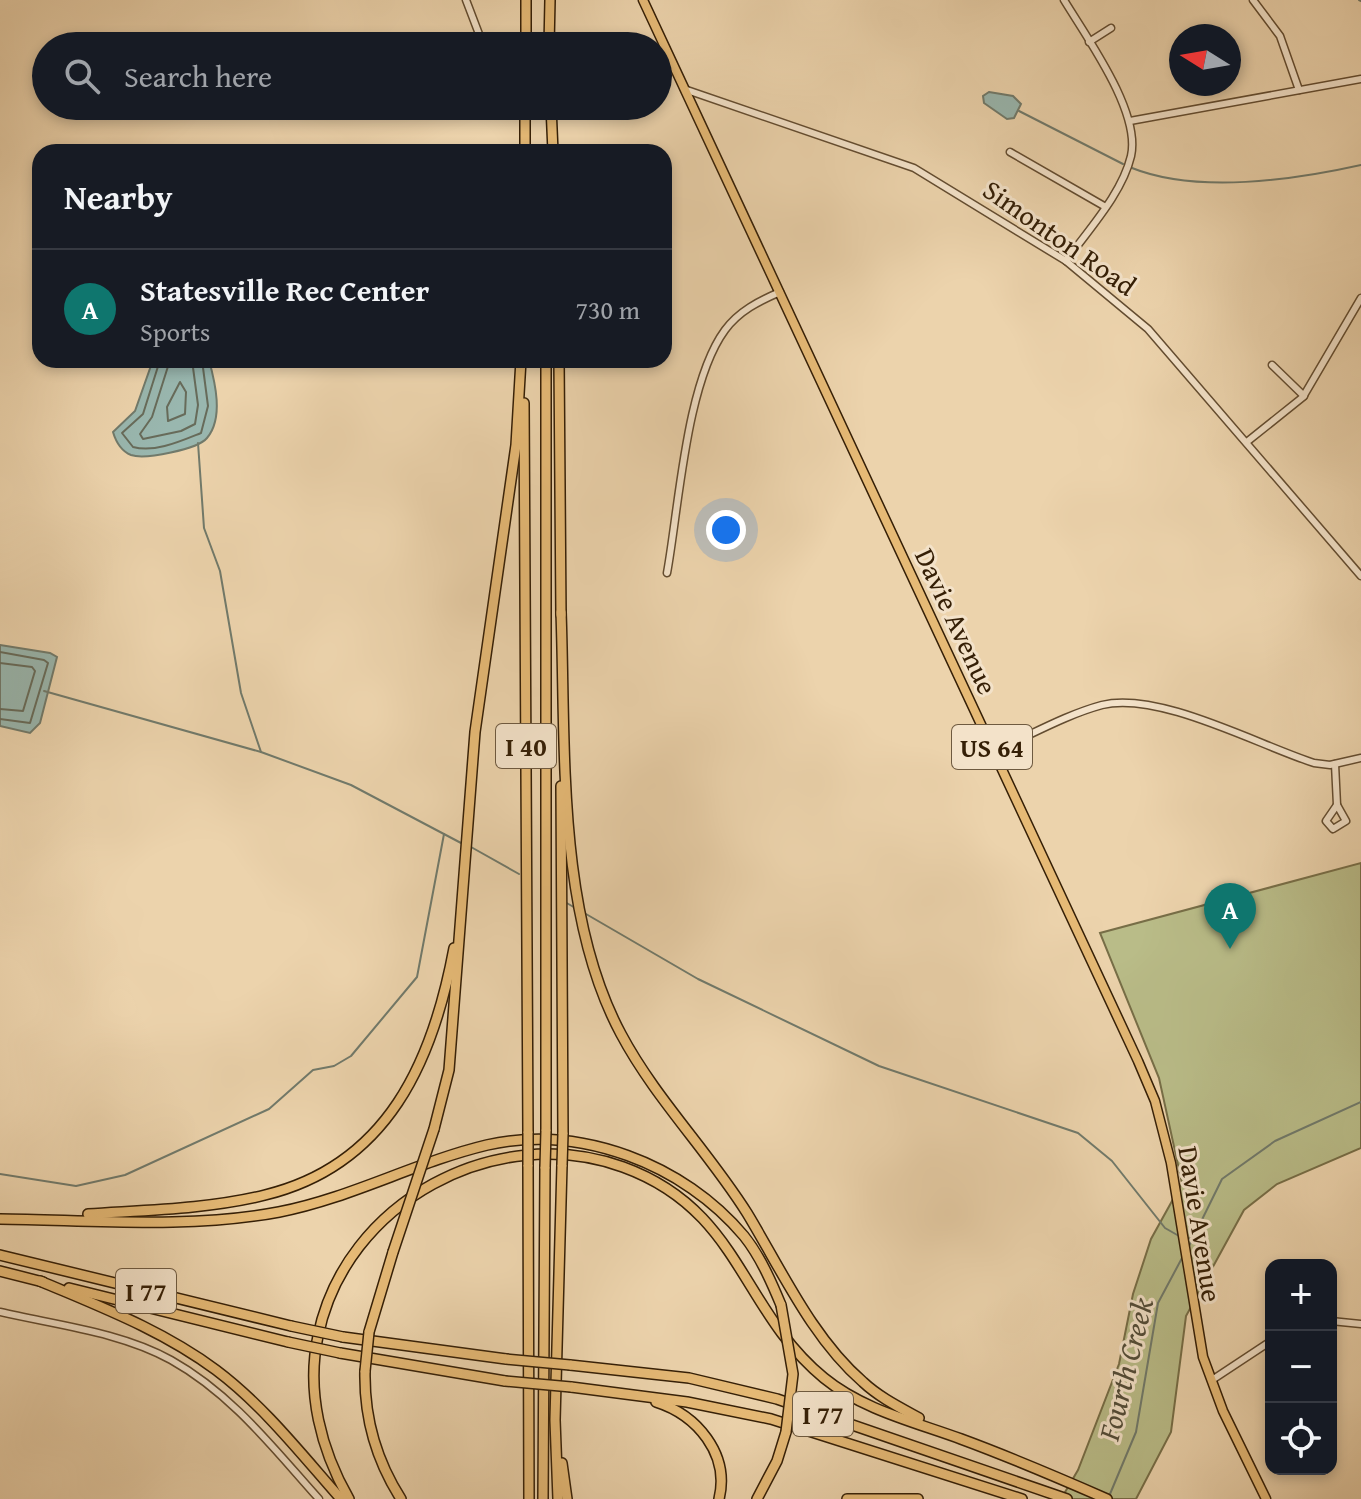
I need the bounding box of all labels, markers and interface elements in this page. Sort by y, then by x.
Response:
north arrow [1169,24,1241,96]
search box [32,32,672,120]
icon: search [60,54,104,98]
text: Search here [124,54,272,98]
street label: Simonton Road [975,169,1145,305]
text: Nearby [64,172,173,221]
text: Statesville Rec Center [140,268,429,312]
text: A [82,290,98,329]
text: 730 m [575,290,640,329]
text: Sports [140,312,210,351]
your location [706,510,746,550]
street label: Davie Avenue [905,541,1009,701]
road number: I 40 [496,724,556,768]
road number: US 64 [952,725,1032,769]
pin: A [1204,883,1256,949]
street label: Davie Avenue [1168,1143,1234,1305]
map controls [1265,1259,1337,1475]
button: + [1265,1259,1337,1331]
road number: I 77 [116,1269,176,1313]
water label: Fourth Creek [1086,1293,1164,1446]
button: − [1265,1331,1337,1403]
road number: I 77 [793,1392,853,1436]
button: locate [1265,1403,1337,1475]

